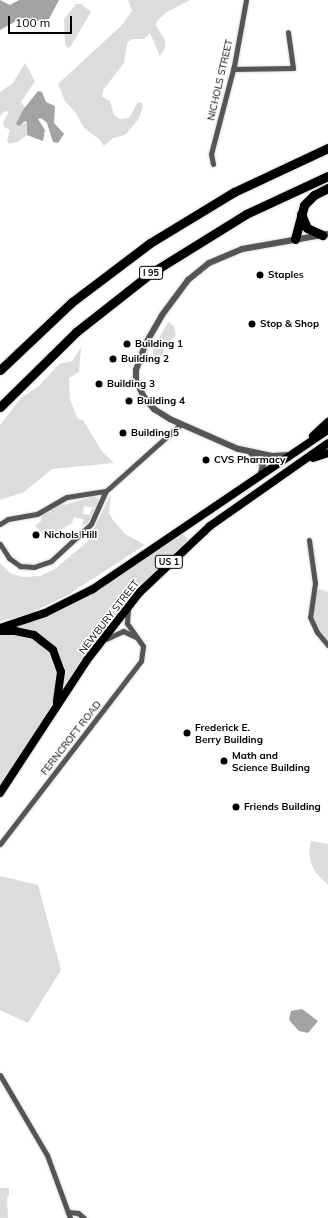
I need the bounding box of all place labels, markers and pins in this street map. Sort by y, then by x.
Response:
place label: Staples [268,269,304,281]
marker: Staples [255,270,265,280]
place label: Stop & Shop [260,318,319,330]
marker: Stop & Shop [247,319,257,329]
place label: Building 1 [135,338,183,350]
marker: Building 1 [122,339,132,349]
place label: Building 2 [121,353,169,365]
marker: Building 2 [108,354,118,364]
place label: Building 3 [107,378,155,390]
marker: Building 3 [94,379,104,389]
place label: Building 4 [137,395,185,407]
marker: Building 4 [124,396,134,406]
place label: Building 5 [131,427,179,439]
marker: Building 5 [118,428,128,438]
place label: CVS Pharmacy [214,454,285,466]
marker: CVS Pharmacy [201,455,211,465]
place label: Nichols Hill [44,529,97,541]
marker: Nichols Hill [31,530,41,540]
place label: Frederick E. Berry Building [195,721,263,744]
marker: Frederick E. Berry Building [182,728,192,738]
place label: Math and Science Building [232,749,310,772]
marker: Math and Science Building [219,756,229,766]
place label: Friends Building [244,801,321,813]
marker: Friends Building [231,802,241,812]

